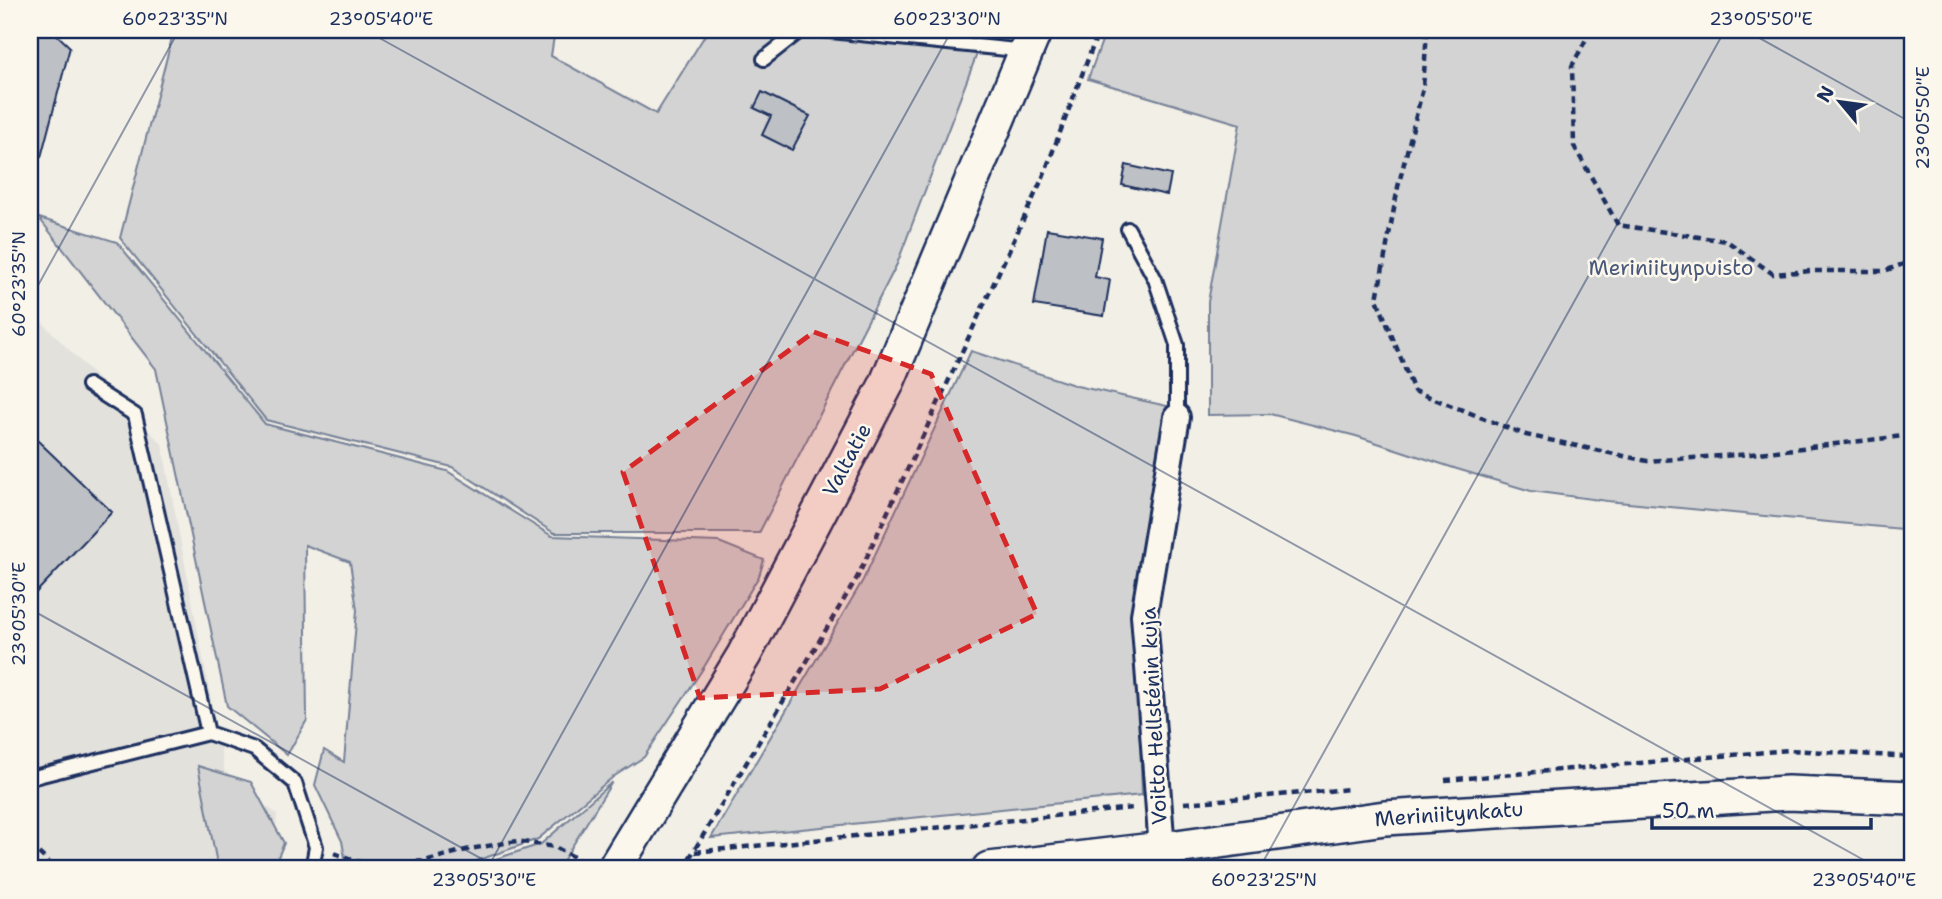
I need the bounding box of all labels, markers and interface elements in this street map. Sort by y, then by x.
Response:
text: 60°23'35"N [122,7,228,31]
text: 23°05'40"E [329,7,433,31]
text: 60°23'30"N [893,7,1001,31]
text: 23°05'50"E [1709,7,1813,31]
north arrow [1806,66,1876,136]
text: 23°05'50"E [1911,66,1935,170]
text: N [1811,81,1840,107]
text: 60°23'35"N [7,231,31,337]
park label: Meriniitynpuisto [1589,254,1753,282]
street label: Valtatie [816,419,878,501]
text: 23°05'30"E [7,562,31,666]
street label: Voitto Hellsténin kuja [1134,606,1174,826]
scale bar [1652,787,1870,831]
street label: Meriniitynkatu [1374,795,1524,833]
text: 50 m [1662,797,1715,825]
text: 23°05'30"E [432,868,536,892]
text: 60°23'25"N [1211,868,1317,892]
text: 23°05'40"E [1812,868,1916,892]

